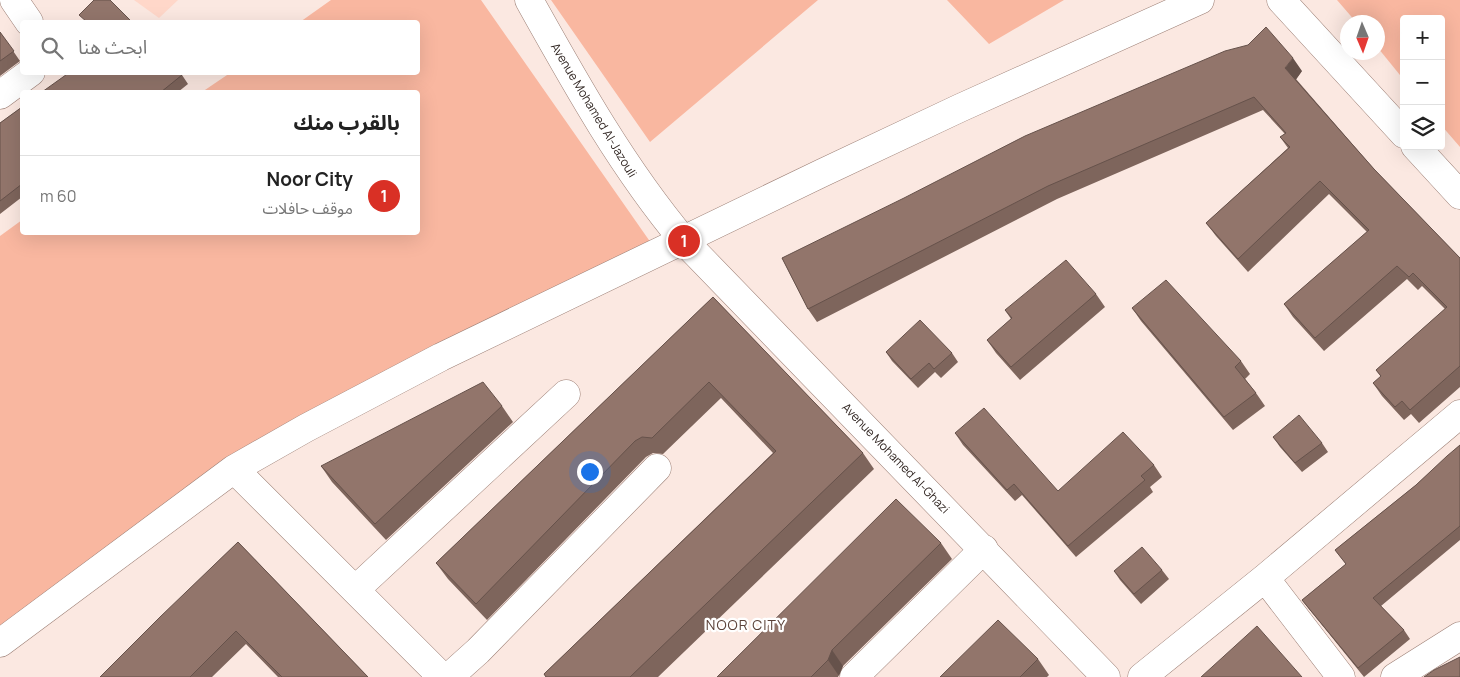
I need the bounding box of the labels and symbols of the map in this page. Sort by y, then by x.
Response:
north arrow [1340,15,1385,60]
street label: Avenue Mohamed Al-Jazouli [547,40,641,180]
pin: 1 [668,222,700,260]
street label: Avenue Mohamed Al-Ghazi [838,399,954,517]
your location [577,459,603,485]
district label: NOOR CITY [706,615,786,634]

